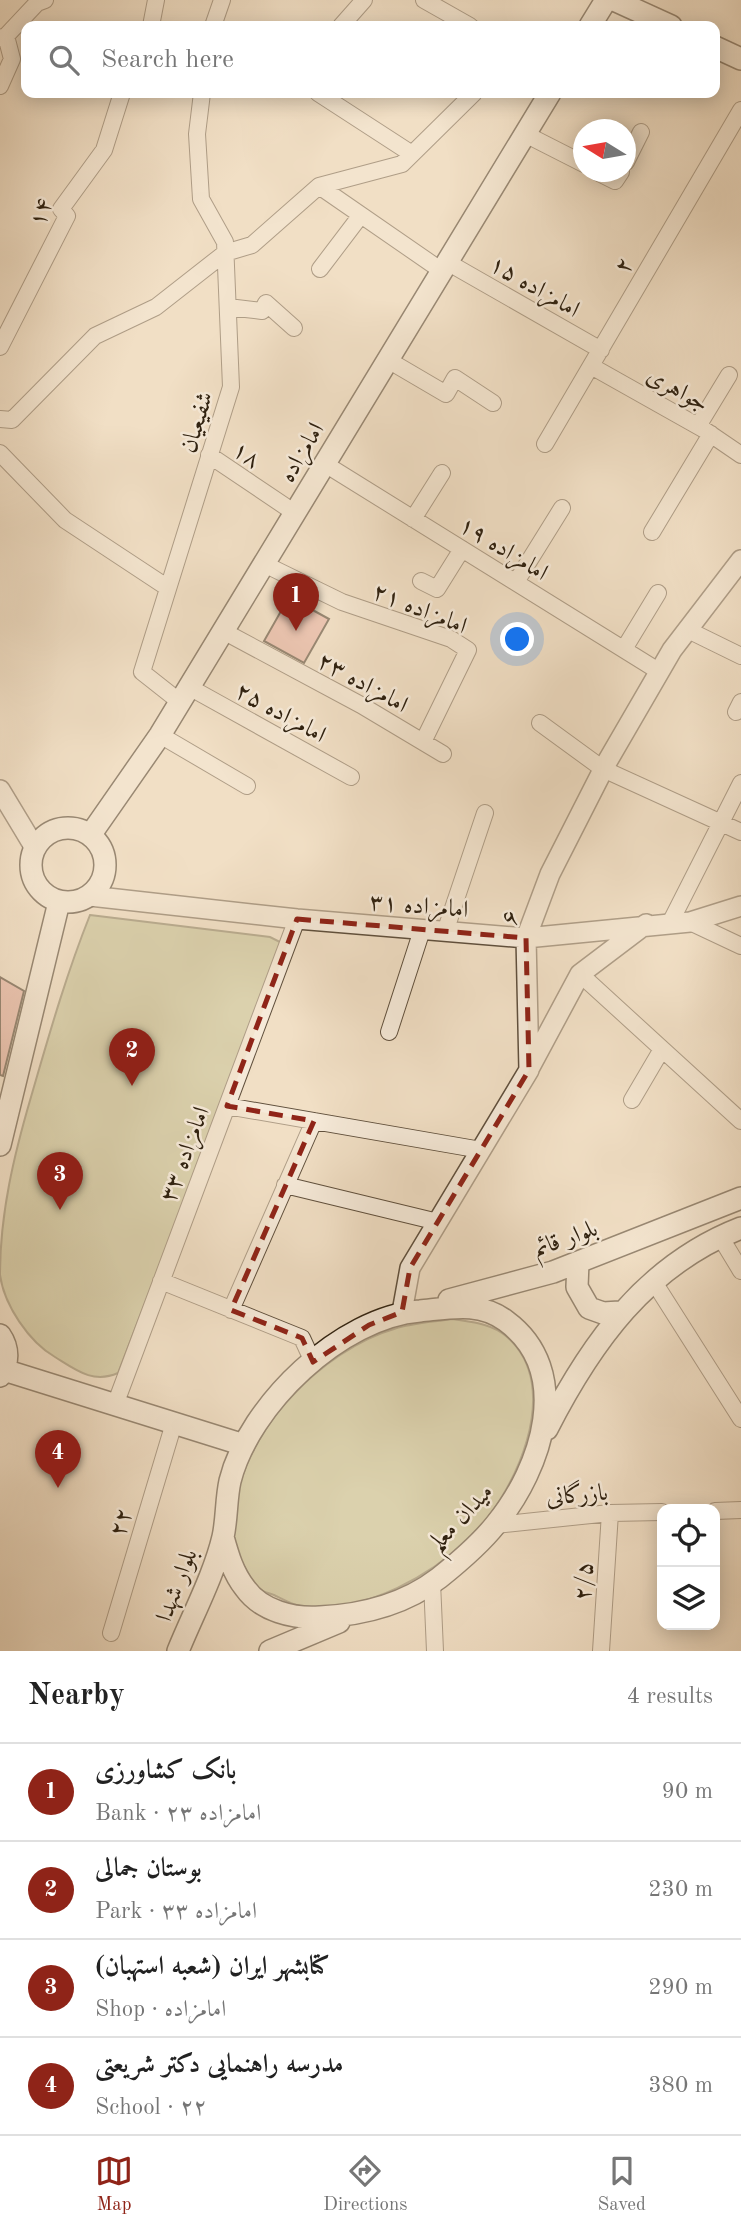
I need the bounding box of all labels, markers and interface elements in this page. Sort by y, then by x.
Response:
search box [21,21,720,98]
icon: search [45,41,83,79]
text: Search here [101,47,234,73]
north arrow [573,119,636,182]
street label: ۱۴ [26,196,58,230]
street label: امامزاده ۱۵ [483,252,583,326]
street label: ۲ [611,254,639,278]
street label: جواهری [642,364,712,418]
street label: شفیعیان [177,389,219,456]
street label: امامزاده [276,419,332,488]
street label: ۱۸ [228,438,264,473]
street label: امامزاده ۱۹ [453,513,551,589]
pin: 1 [273,573,319,631]
street label: امامزاده ۲۱ [368,580,470,642]
your location [500,622,534,656]
street label: امامزاده ۲۳ [311,649,411,721]
street label: امامزاده ۲۵ [229,679,329,751]
street label: امامزاده ۳۱ [368,891,469,926]
street label: ۶ [497,907,524,928]
pin: 2 [109,1028,155,1086]
street label: امامزاده ۳۳ [157,1104,218,1206]
pin: 3 [37,1152,83,1210]
street label: بلوار قائم [530,1217,604,1269]
pin: 4 [35,1430,81,1488]
street label: بازرگانی [545,1476,609,1511]
street label: میدان معلم [424,1480,505,1563]
map controls [657,1504,720,1630]
button: locate [657,1504,720,1567]
street label: ۲۲ [106,1506,137,1540]
street label: بلوار شهدا [153,1546,204,1626]
street label: ۲/۵ [572,1561,598,1601]
button: layers [657,1567,720,1630]
text: Nearby [28,1681,125,1711]
text: 4 results [627,1685,713,1708]
text: بانک کشاورزی [95,1758,236,1784]
text: 1 [44,1780,58,1803]
text: 90 m [662,1780,713,1803]
text: Bank · امامزاده ۲۳ [95,1802,261,1825]
text: بوستان جمالی [95,1856,202,1882]
text: 2 [44,1878,58,1901]
text: 230 m [648,1878,713,1901]
text: Park · امامزاده ۳۳ [95,1900,257,1923]
text: کتابشهر ایران (شعبه استهبان) [95,1954,330,1980]
text: 3 [44,1976,58,1999]
text: 290 m [648,1976,713,1999]
text: Shop · امامزاده [95,1998,226,2021]
text: مدرسه راهنمایی دکتر شریعتی [95,2052,343,2078]
text: 4 [44,2074,58,2097]
text: 380 m [648,2074,713,2097]
text: School · ۲۲ [95,2096,207,2119]
tab: Map [95,2152,133,2217]
tab: Directions [323,2152,408,2217]
tab: Saved [598,2152,646,2217]

